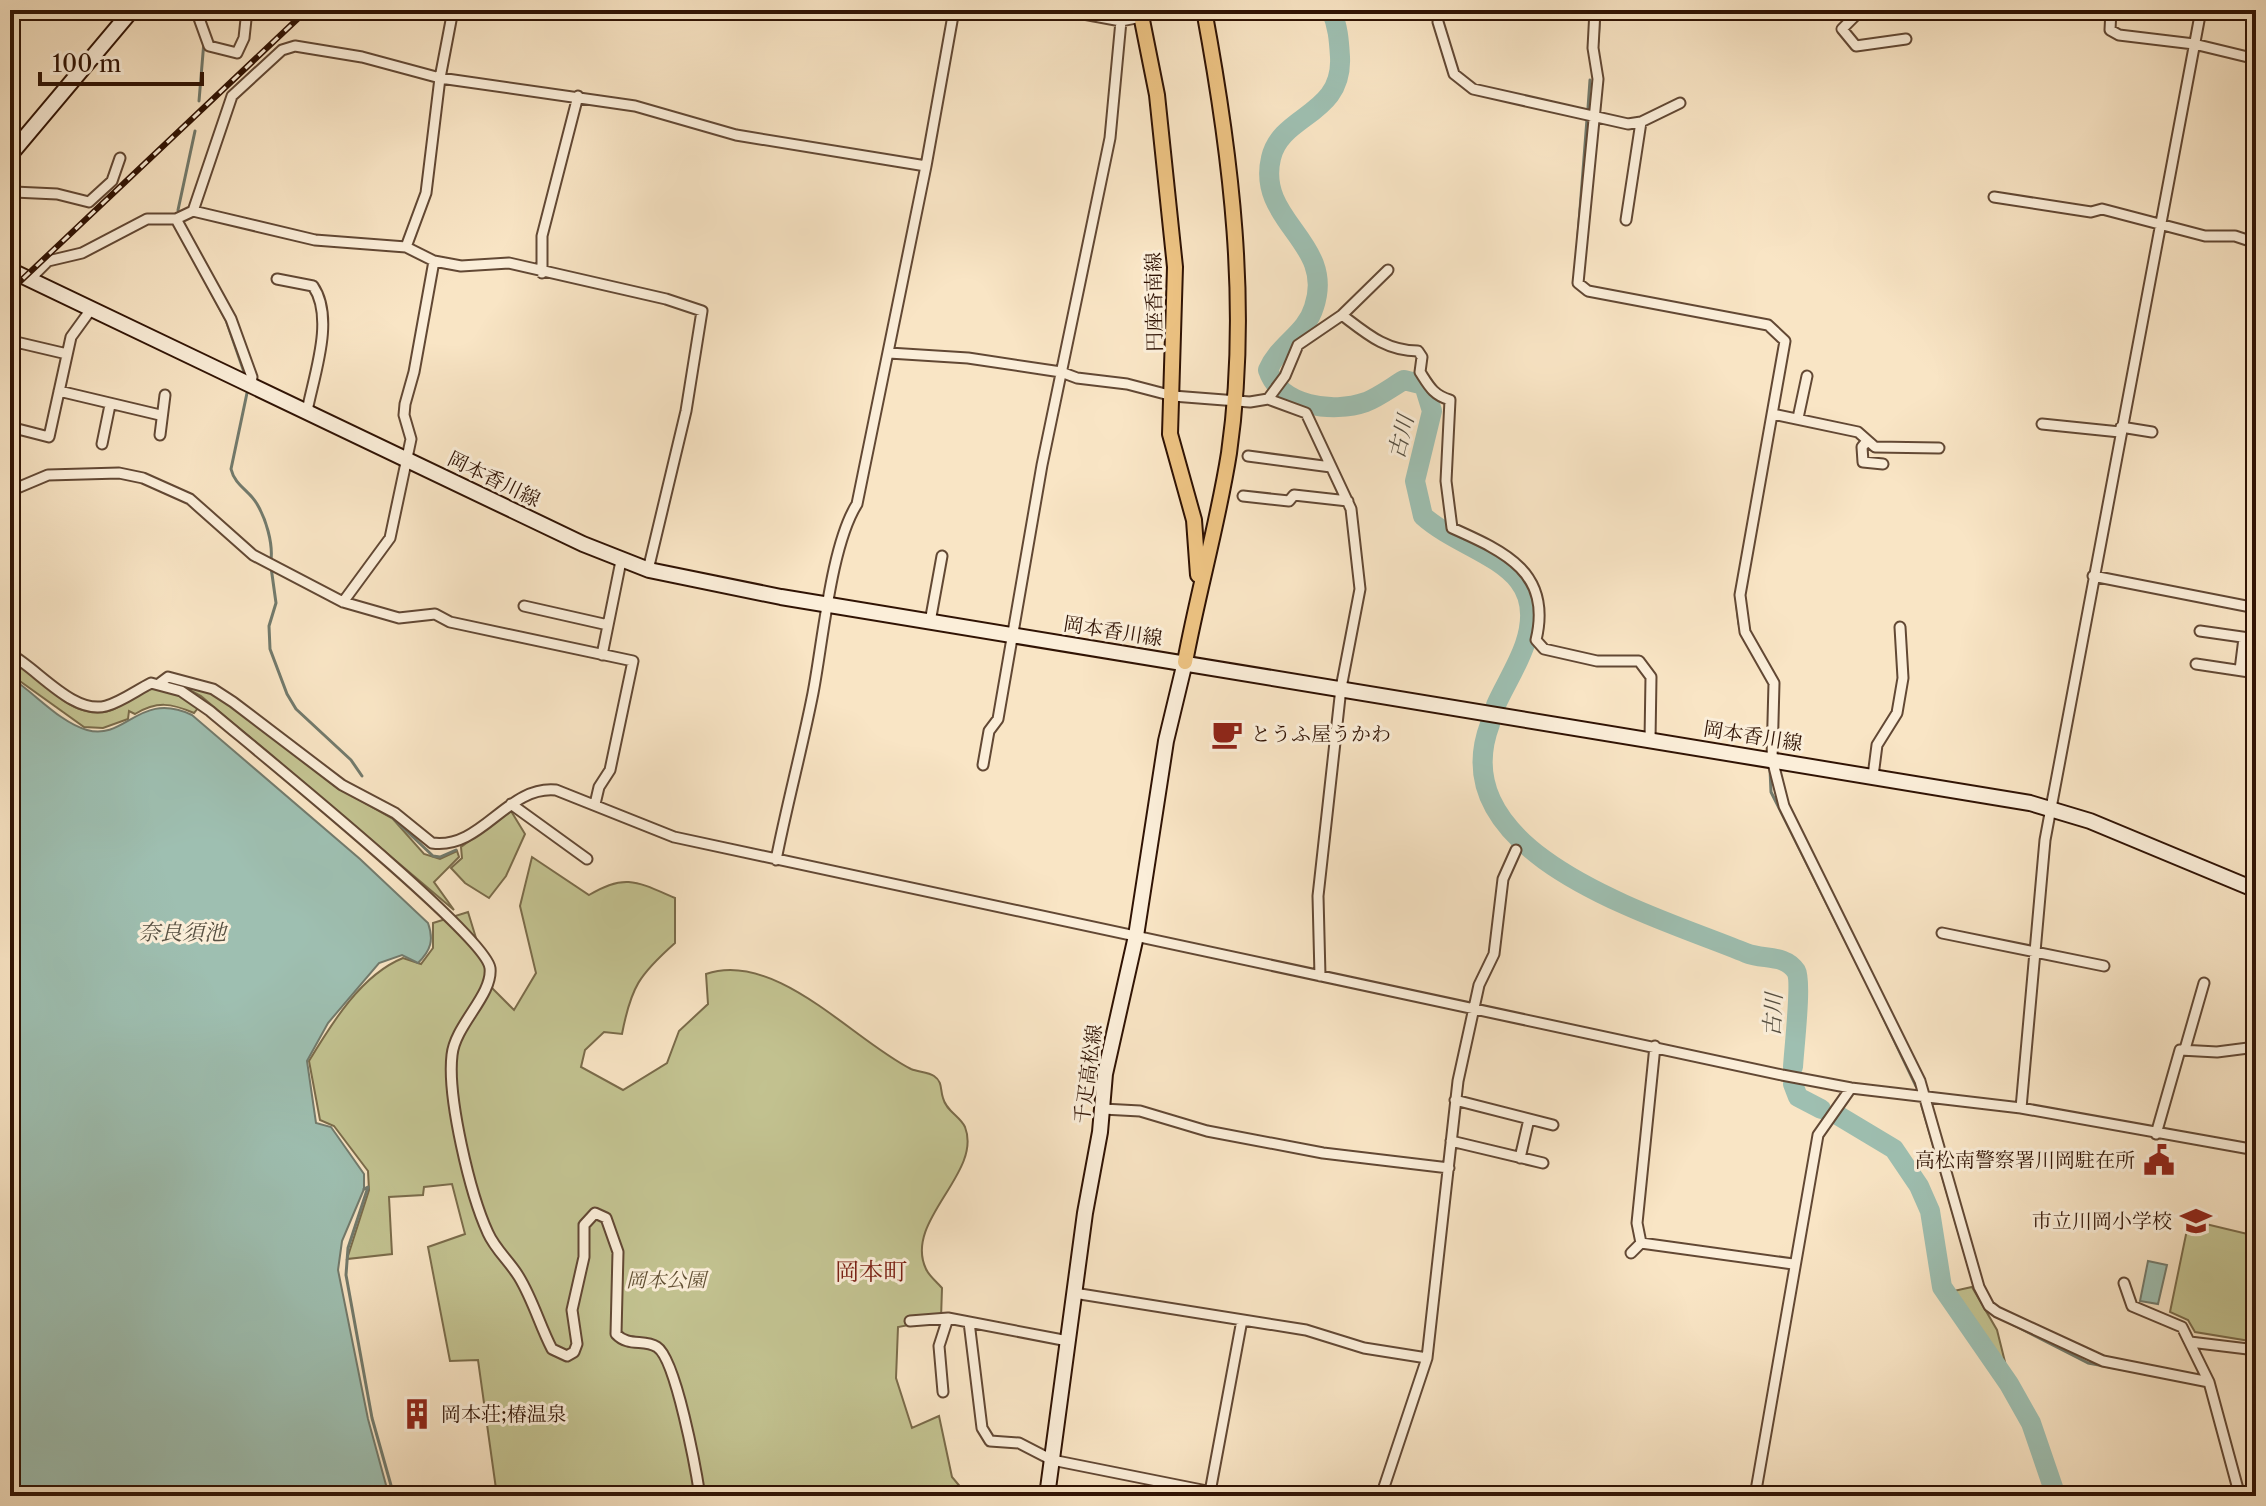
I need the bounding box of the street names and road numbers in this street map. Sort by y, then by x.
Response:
street label: 円座香南線 [1141,252,1167,352]
street label: 岡本香川線 [444,446,544,512]
street label: 岡本香川線 [1062,611,1164,651]
street label: 岡本香川線 [1702,716,1804,756]
street label: 千疋高松線 [1069,1023,1107,1125]

